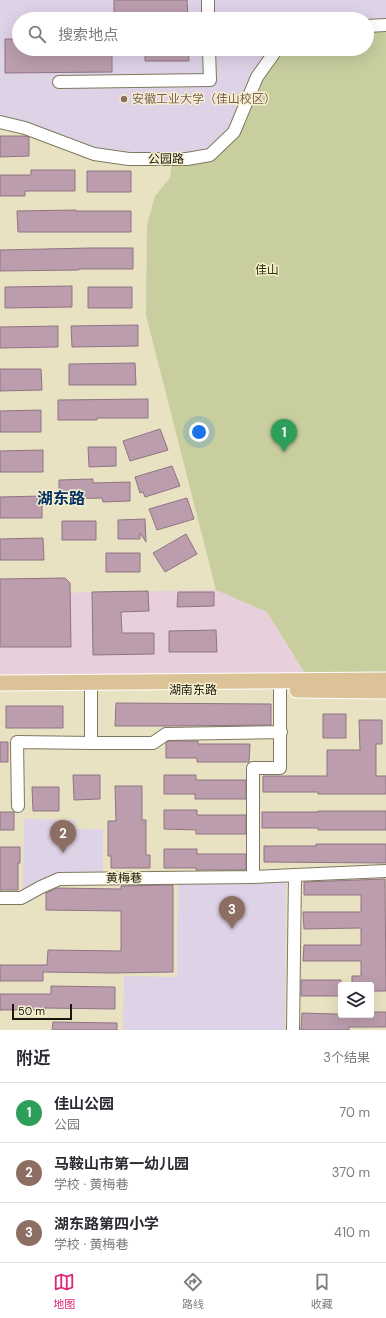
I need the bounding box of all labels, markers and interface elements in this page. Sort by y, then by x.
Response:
search box [12,12,374,56]
icon: search [26,23,48,45]
text: 搜索地点 [58,25,118,45]
place label: 安徽工业大学（佳山校区） [132,91,276,107]
marker: 安徽工业大学（佳山校区） [119,94,129,104]
street label: 公园路 [148,151,184,167]
park label: 佳山 [255,262,279,278]
pin: 1 [271,419,297,452]
your location [189,422,209,442]
district label: 湖东路 [37,488,85,509]
street label: 湖南东路 [169,682,217,698]
pin: 2 [50,820,76,853]
street label: 黄梅巷 [106,870,142,886]
pin: 3 [219,896,245,929]
map controls [338,982,374,1018]
button: layers [338,982,374,1018]
scale bar [12,1002,72,1021]
text: 50 m [18,1004,45,1018]
text: 附近 [16,1047,50,1069]
text: 3个结果 [323,1049,370,1066]
text: 佳山公园 [54,1094,114,1114]
text: 1 [27,1104,31,1121]
text: 70 m [339,1104,370,1121]
text: 公园 [54,1116,80,1133]
text: 马鞍山市第一幼儿园 [54,1154,189,1174]
text: 2 [25,1164,33,1181]
text: 370 m [332,1164,370,1181]
text: 学校 · 黄梅巷 [54,1176,129,1193]
text: 湖东路第四小学 [54,1214,159,1234]
text: 3 [25,1224,33,1241]
text: 410 m [334,1224,370,1241]
text: 学校 · 黄梅巷 [54,1236,129,1253]
tab: 地图 [53,1271,75,1311]
tab: 路线 [182,1271,204,1311]
tab: 收藏 [311,1271,333,1311]

